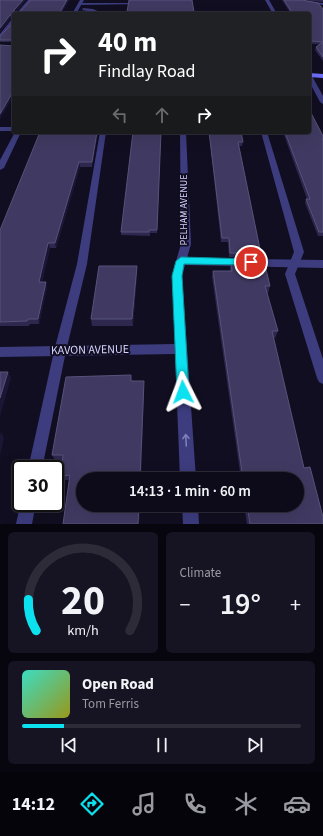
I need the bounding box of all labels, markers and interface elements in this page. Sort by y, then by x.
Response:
text: 40 m [98,22,157,62]
icon: right [32,28,84,80]
text: Findlay Road [98,59,195,84]
icon: left [109,104,131,126]
icon: ahead [151,104,173,126]
icon: right [193,104,215,126]
street label: PELHAM AVENUE [177,175,191,245]
pin [234,245,268,279]
icon: arrive [240,251,262,273]
street label: KAVON AVENUE [51,341,129,359]
position arrow [162,371,204,413]
one-way arrow [182,434,189,447]
speed limit sign: 30 [12,460,64,512]
text: 14:13 · 1 min · 60 m [129,481,251,502]
text: Climate [180,564,221,582]
text: 20 [61,570,105,630]
text: 19° [220,583,261,626]
text: − [180,589,190,621]
text: + [290,589,301,621]
text: km/h [67,619,99,640]
text: Open Road [82,674,154,695]
text: Tom Ferris [82,695,139,713]
icon: previous [58,734,80,756]
icon: pause [151,734,173,756]
icon: next [244,734,266,756]
icon: directions [78,790,106,818]
icon: music [130,790,158,818]
icon: phone [181,790,209,818]
icon: climate [232,790,260,818]
icon: car [283,790,311,818]
text: 14:12 [12,792,55,817]

